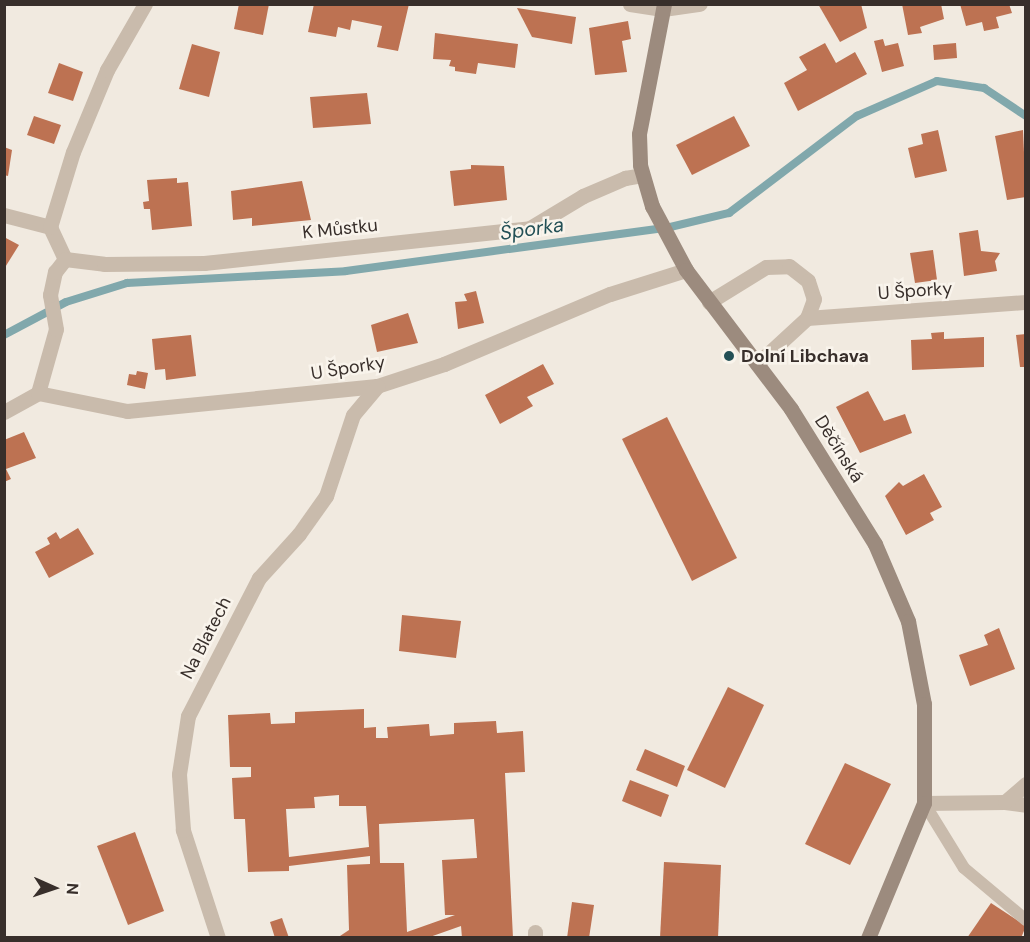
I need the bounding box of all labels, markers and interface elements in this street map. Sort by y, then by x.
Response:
water label: Šporka [499,213,565,245]
street label: K Můstku [301,214,379,244]
street label: U Šporky [877,278,953,304]
place label: Dolní Libchava [741,345,869,367]
marker: Dolní Libchava [722,349,736,363]
street label: U Šporky [309,351,387,385]
street label: Děčínská [810,411,868,487]
street label: Na Blatech [176,593,236,683]
north arrow [24,858,84,918]
text: N [62,883,83,895]

